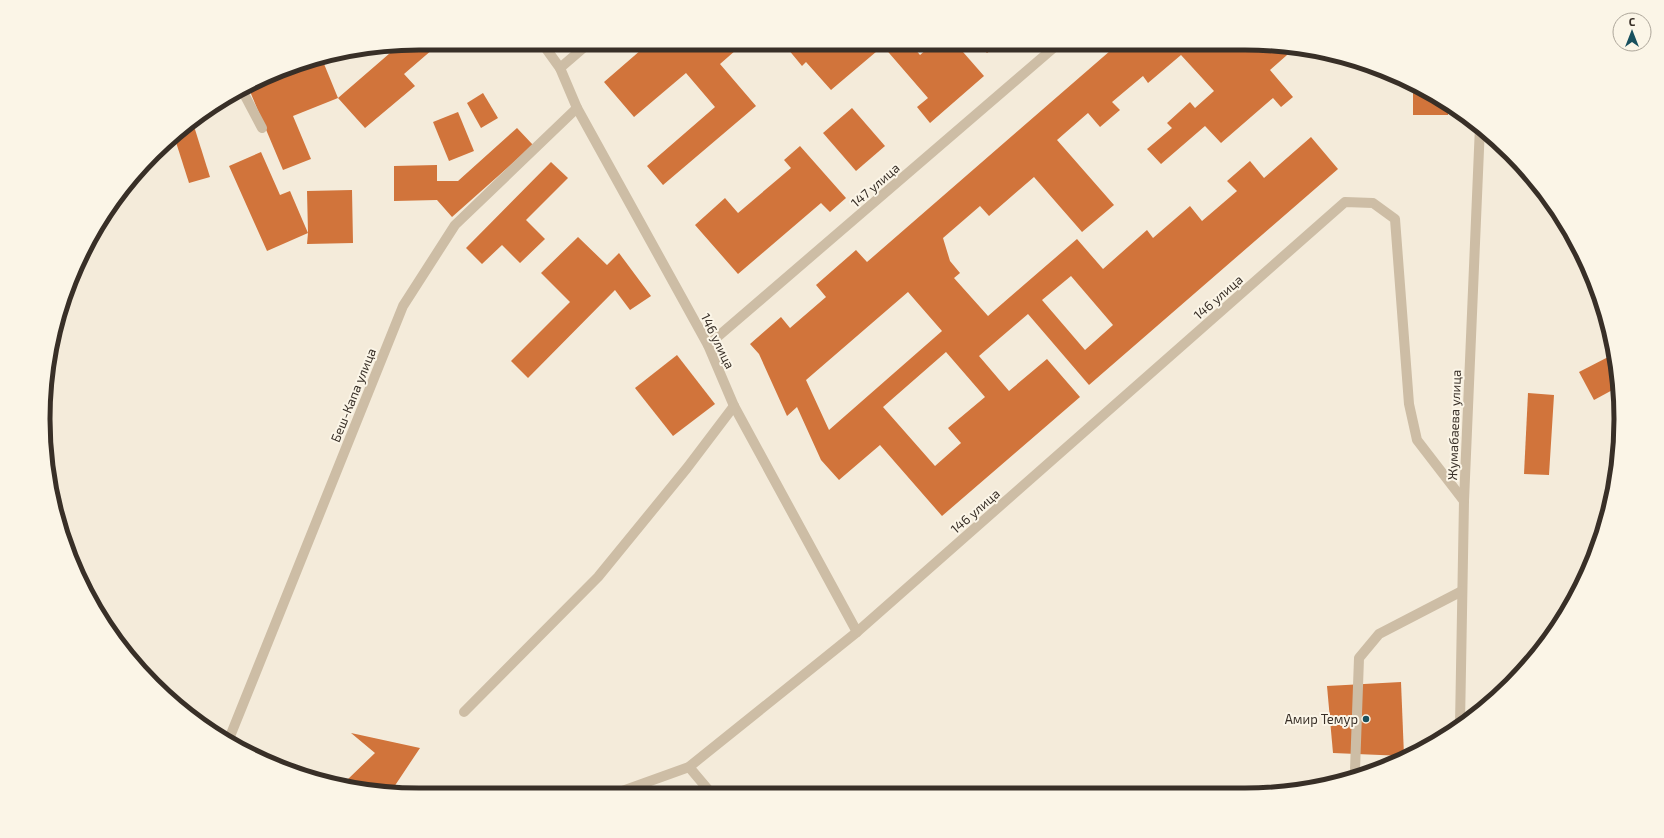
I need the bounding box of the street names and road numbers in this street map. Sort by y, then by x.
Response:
street label: 147 улица [847,160,903,210]
street label: 146 улица [1190,271,1246,323]
street label: 146 улица [698,311,738,371]
street label: Беш-Капа улица [327,346,379,444]
street label: Жумабаева улица [1444,369,1464,481]
street label: 146 улица [947,485,1003,537]

